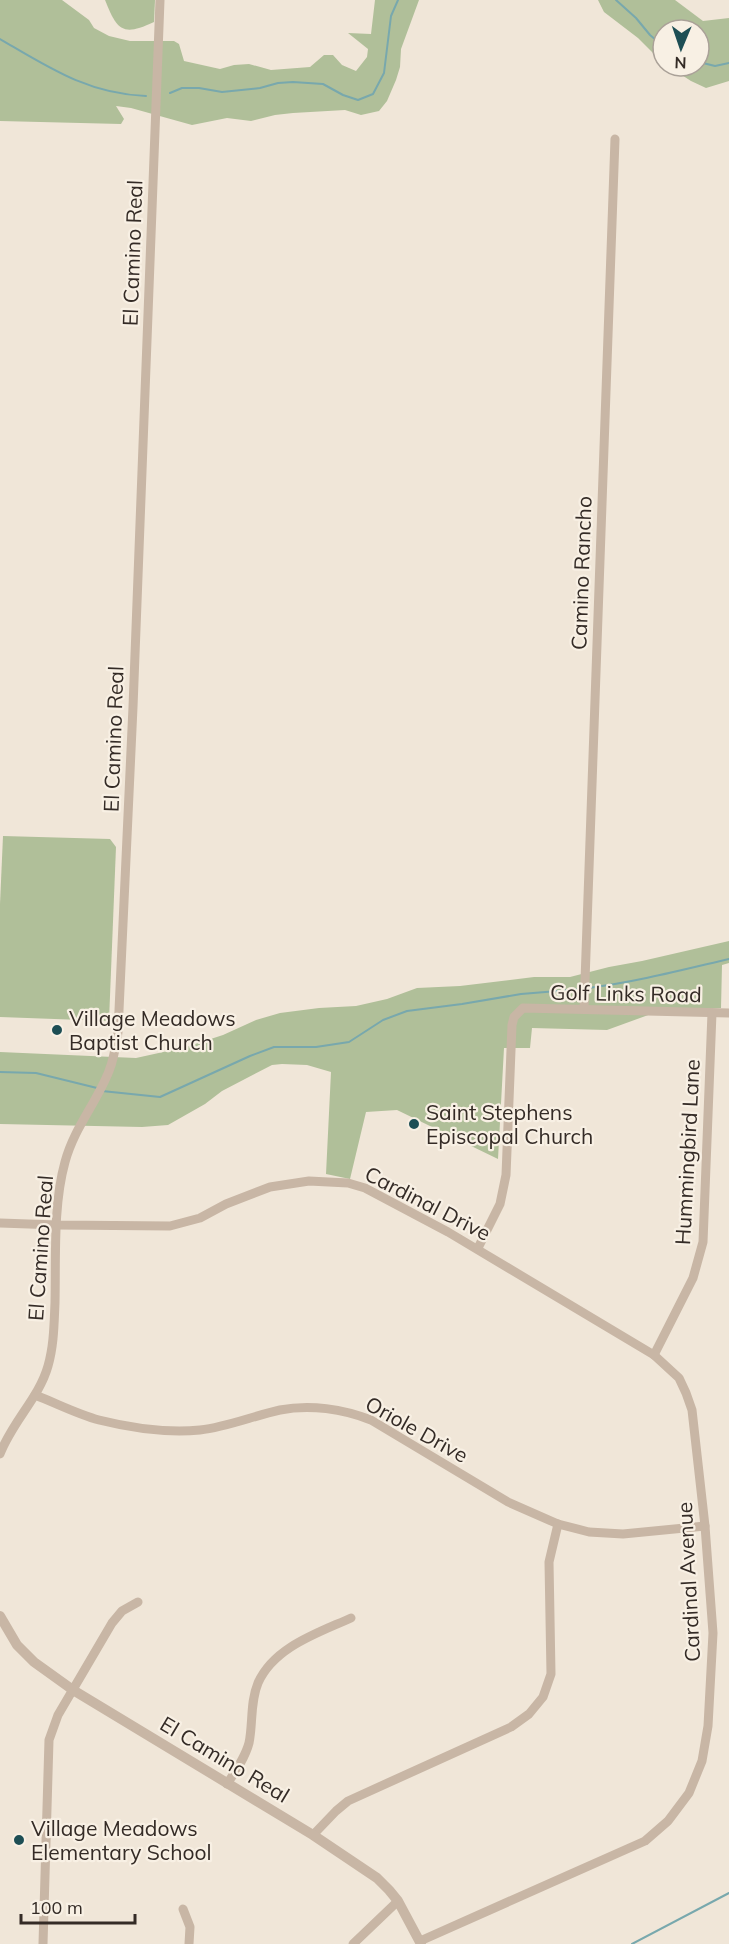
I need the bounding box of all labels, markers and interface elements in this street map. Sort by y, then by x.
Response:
north arrow [651,18,711,78]
text: N [674,53,687,73]
street label: El Camino Real [116,180,148,326]
street label: Camino Rancho [565,496,597,650]
street label: El Camino Real [97,666,129,812]
street label: Golf Links Road [550,979,702,1007]
place label: Village Meadows Baptist Church [69,1005,236,1055]
marker: Village Meadows Baptist Church [50,1023,64,1037]
street label: Hummingbird Lane [669,1058,705,1246]
place label: Saint Stephens Episcopal Church [426,1099,593,1149]
marker: Saint Stephens Episcopal Church [407,1117,421,1131]
street label: Cardinal Drive [361,1160,495,1246]
street label: El Camino Real [22,1174,58,1322]
street label: Oriole Drive [361,1390,473,1468]
street label: Cardinal Avenue [671,1501,705,1663]
street label: El Camino Real [156,1710,294,1808]
place label: Village Meadows Elementary School [31,1815,212,1865]
marker: Village Meadows Elementary School [12,1833,26,1847]
scale bar [21,1887,135,1925]
text: 100 m [30,1896,83,1919]

